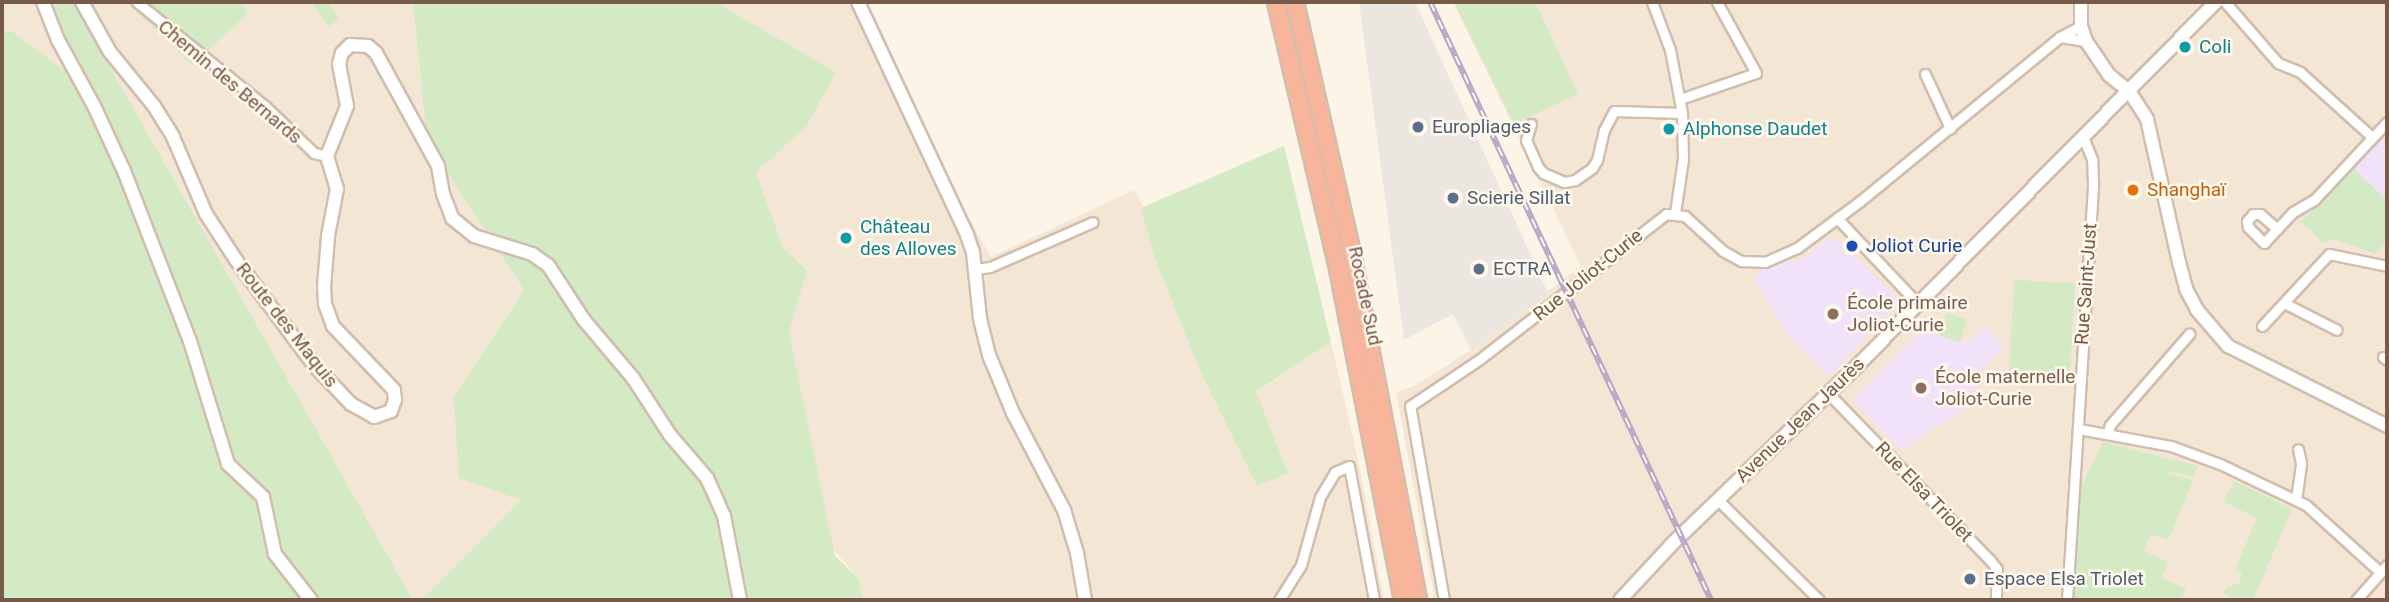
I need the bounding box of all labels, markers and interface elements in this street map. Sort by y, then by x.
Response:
street label: Chemin des Bernards [153,15,307,149]
place label: Coli [2199,36,2231,58]
marker: Coli [2177,39,2193,55]
place label: Europliages [1432,116,1531,138]
place label: Alphonse Daudet [1683,118,1827,140]
marker: Europliages [1410,119,1426,135]
marker: Alphonse Daudet [1661,121,1677,137]
place label: Shanghaï [2147,179,2226,201]
marker: Shanghaï [2125,182,2141,198]
place label: Scierie Sillat [1467,187,1570,209]
marker: Scierie Sillat [1445,190,1461,206]
place label: Château des Alloves [860,216,957,260]
street label: Rue Saint-Just [2070,222,2102,346]
street label: Rue Joliot-Curie [1529,224,1647,326]
marker: Château des Alloves [838,230,854,246]
place label: Joliot Curie [1866,235,1962,257]
marker: Joliot Curie [1844,238,1860,254]
street label: Rocade Sud [1343,244,1387,348]
street label: Route des Maquis [231,258,343,392]
place label: ECTRA [1493,258,1551,280]
marker: ECTRA [1471,261,1487,277]
place label: École primaire Joliot-Curie [1847,292,1967,336]
marker: École primaire Joliot-Curie [1825,306,1841,322]
street label: Avenue Jean Jaurès [1731,353,1869,487]
place label: École maternelle Joliot-Curie [1935,366,2075,410]
marker: École maternelle Joliot-Curie [1913,380,1929,396]
street label: Rue Elsa Triolet [1870,437,1978,547]
place label: Espace Elsa Triolet [1984,568,2144,590]
marker: Espace Elsa Triolet [1962,571,1978,587]

